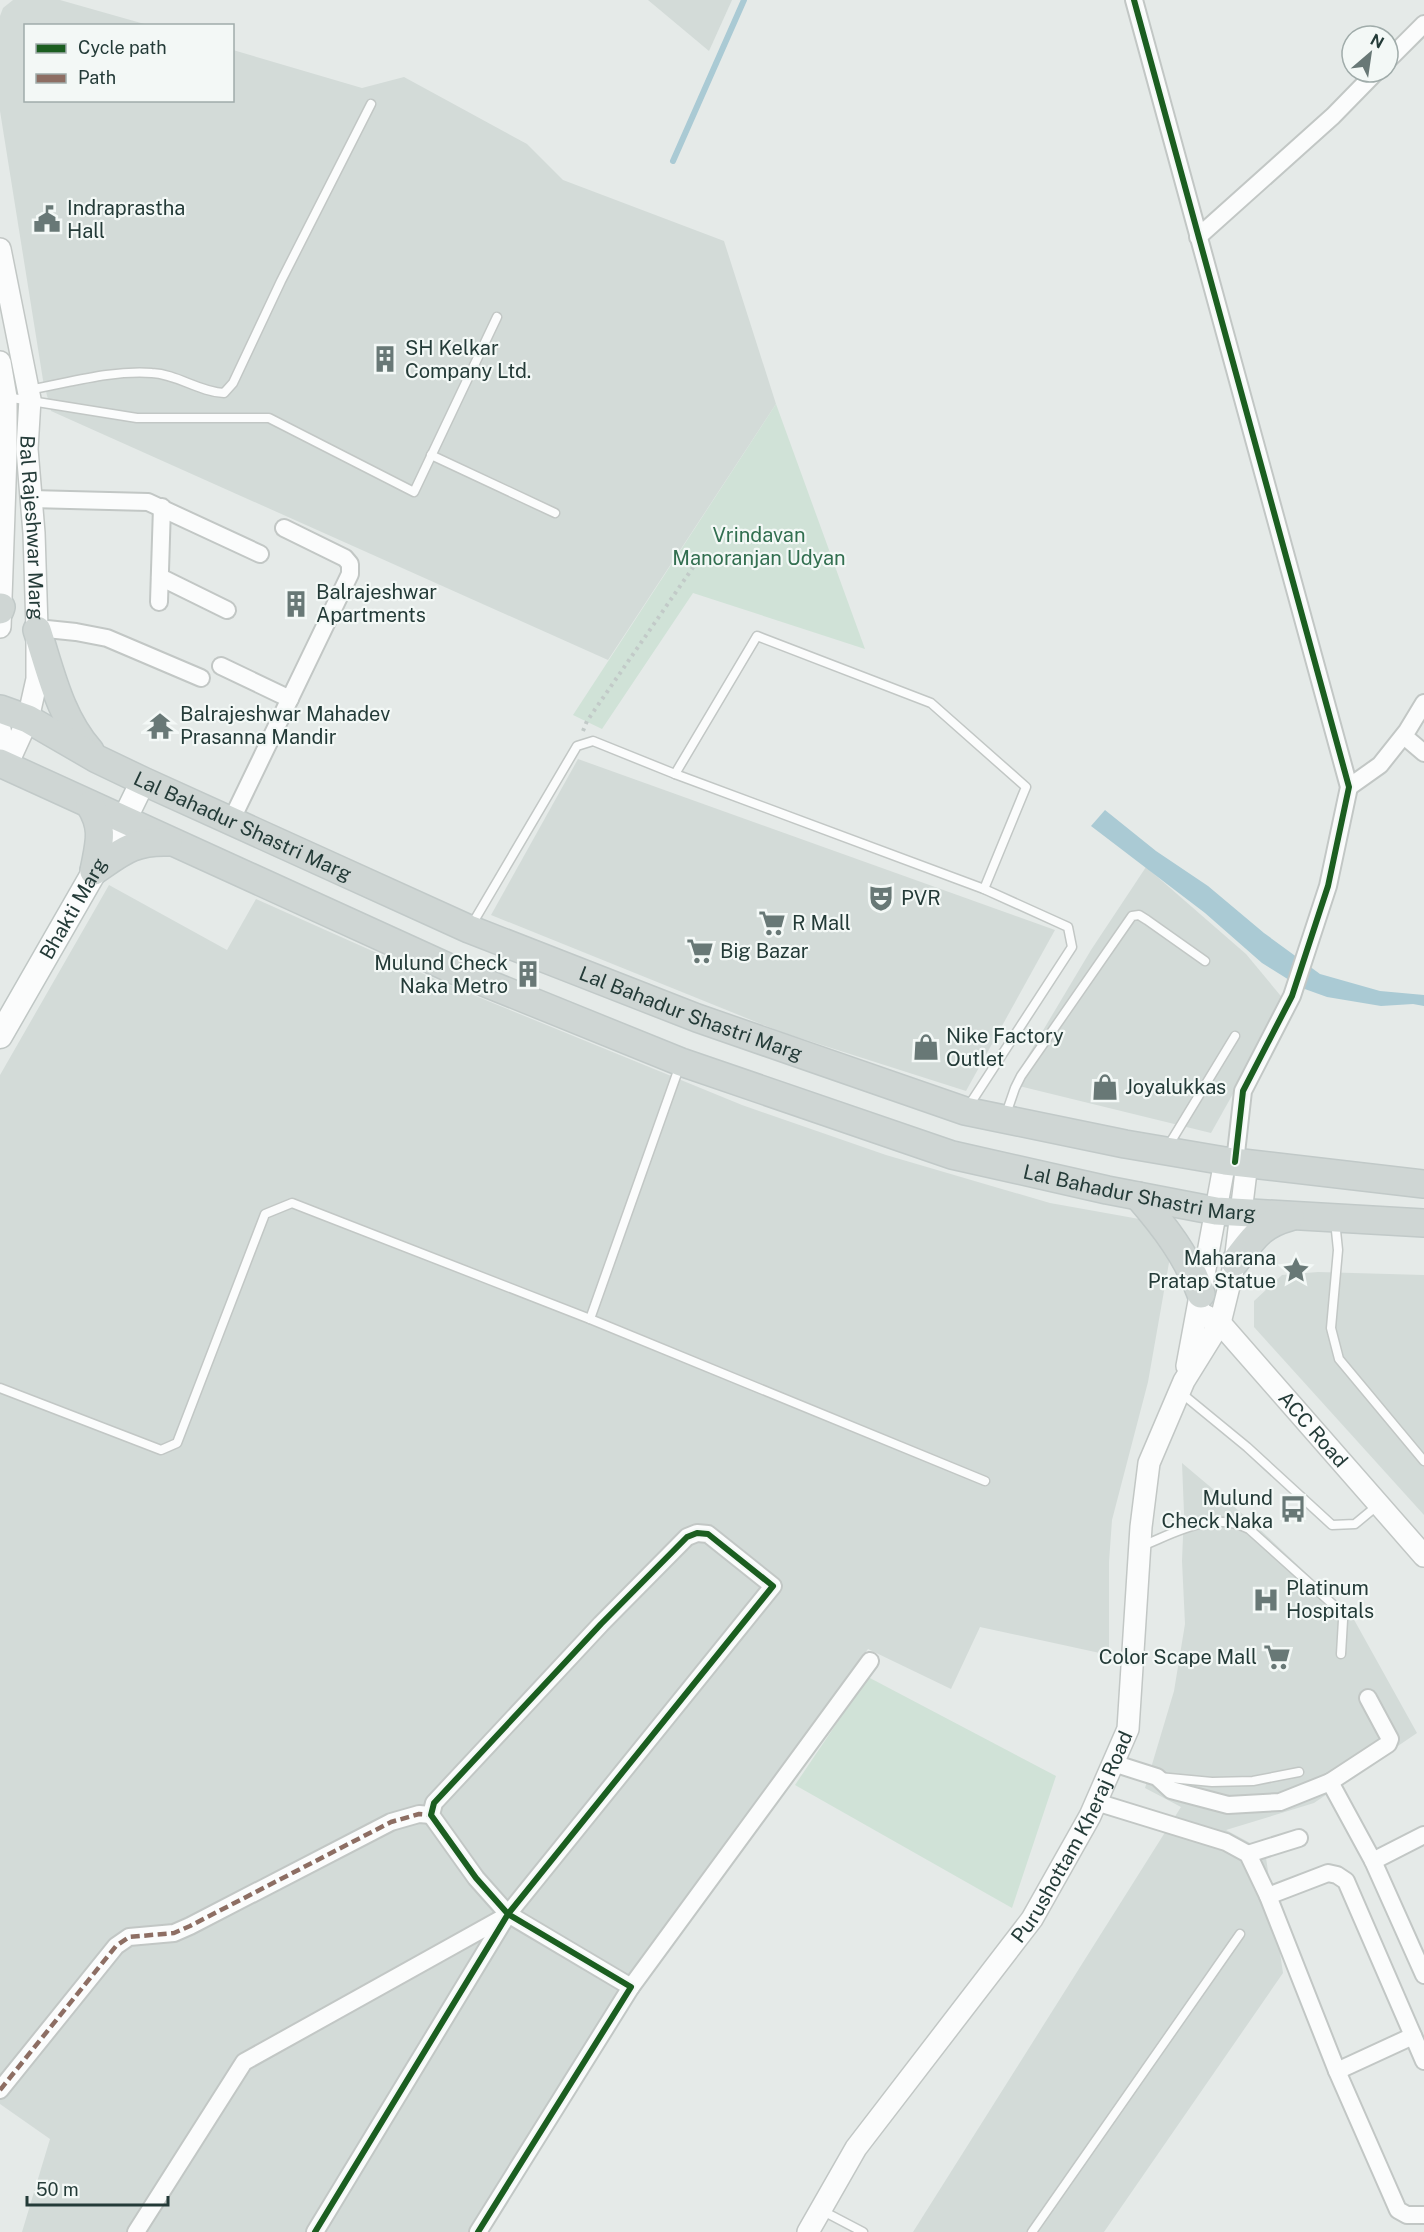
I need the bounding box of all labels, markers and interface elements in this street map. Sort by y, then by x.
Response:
legend [24,24,234,102]
north arrow [1340,24,1400,84]
text: N [1367,30,1387,53]
text: Cycle path [78,37,167,58]
text: Path [78,67,116,88]
place label: Indraprastha Hall [67,196,185,243]
public building icon: Indraprastha Hall [32,204,62,234]
place label: SH Kelkar Company Ltd. [405,336,531,383]
building icon: SH Kelkar Company Ltd. [370,344,400,374]
street label: Bal Rajeshwar Marg [15,435,49,621]
park label: Vrindavan Manoranjan Udyan [672,523,846,570]
place label: Balrajeshwar Apartments [316,580,437,627]
building icon: Balrajeshwar Apartments [281,589,311,619]
place label: Balrajeshwar Mahadev Prasanna Mandir [180,702,390,749]
temple icon: Balrajeshwar Mahadev Prasanna Mandir [145,711,175,741]
street label: Lal Bahadur Shastri Marg [130,766,355,886]
street label: Bhakti Marg [35,853,112,964]
theatre icon: PVR [866,883,896,913]
place label: PVR [901,886,941,910]
supermarket icon: R Mall [757,908,787,938]
place label: R Mall [792,911,851,935]
supermarket icon: Big Bazar [685,936,715,966]
place label: Big Bazar [720,939,809,963]
place label: Mulund Check Naka Metro [374,951,508,998]
building icon: Mulund Check Naka Metro [513,959,543,989]
street label: Lal Bahadur Shastri Marg [576,961,806,1066]
place label: Nike Factory Outlet [946,1024,1064,1071]
shop icon: Nike Factory Outlet [911,1032,941,1062]
shop icon: Joyalukkas [1090,1072,1120,1102]
place label: Joyalukkas [1125,1075,1226,1099]
street label: Lal Bahadur Shastri Marg [1021,1159,1257,1225]
place label: Maharana Pratap Statue [1148,1246,1276,1293]
place icon: Maharana Pratap Statue [1281,1255,1311,1285]
street label: ACC Road [1273,1386,1353,1472]
place label: Mulund Check Naka [1161,1486,1273,1533]
bus stop icon: Mulund Check Naka [1278,1494,1308,1524]
place label: Platinum Hospitals [1286,1576,1374,1623]
hospital icon: Platinum Hospitals [1251,1585,1281,1615]
supermarket icon: Color Scape Mall [1262,1642,1292,1672]
place label: Color Scape Mall [1099,1645,1257,1669]
street label: Purushottam Kheraj Road [1006,1727,1138,1948]
scale bar [27,2169,168,2207]
text: 50 m [36,2179,79,2200]

